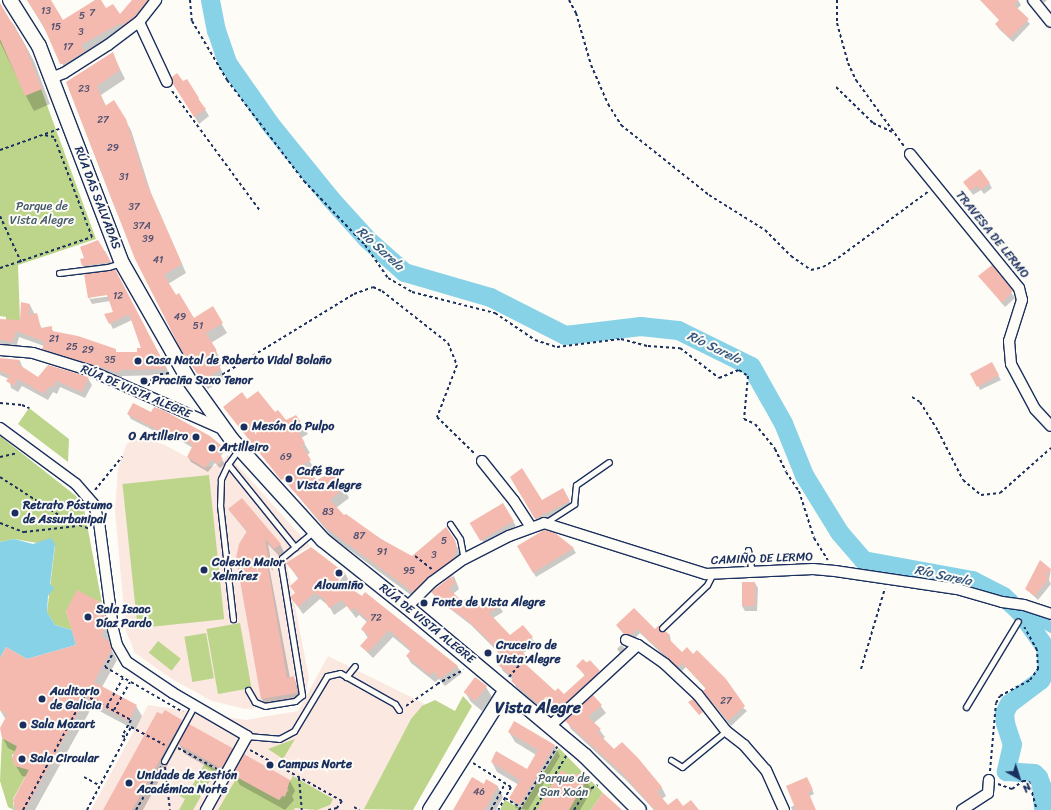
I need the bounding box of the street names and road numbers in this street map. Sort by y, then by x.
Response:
street label: RÚA DAS SALVADAS [71,144,123,252]
street label: TRAVESA DE LERMO [952,189,1032,281]
street label: RÚA DE VISTA ALEGRE [78,362,194,422]
street label: CAMIÑO DE LERMO [711,550,813,568]
street label: RÚA DE VISTA ALEGRE [376,581,478,667]

